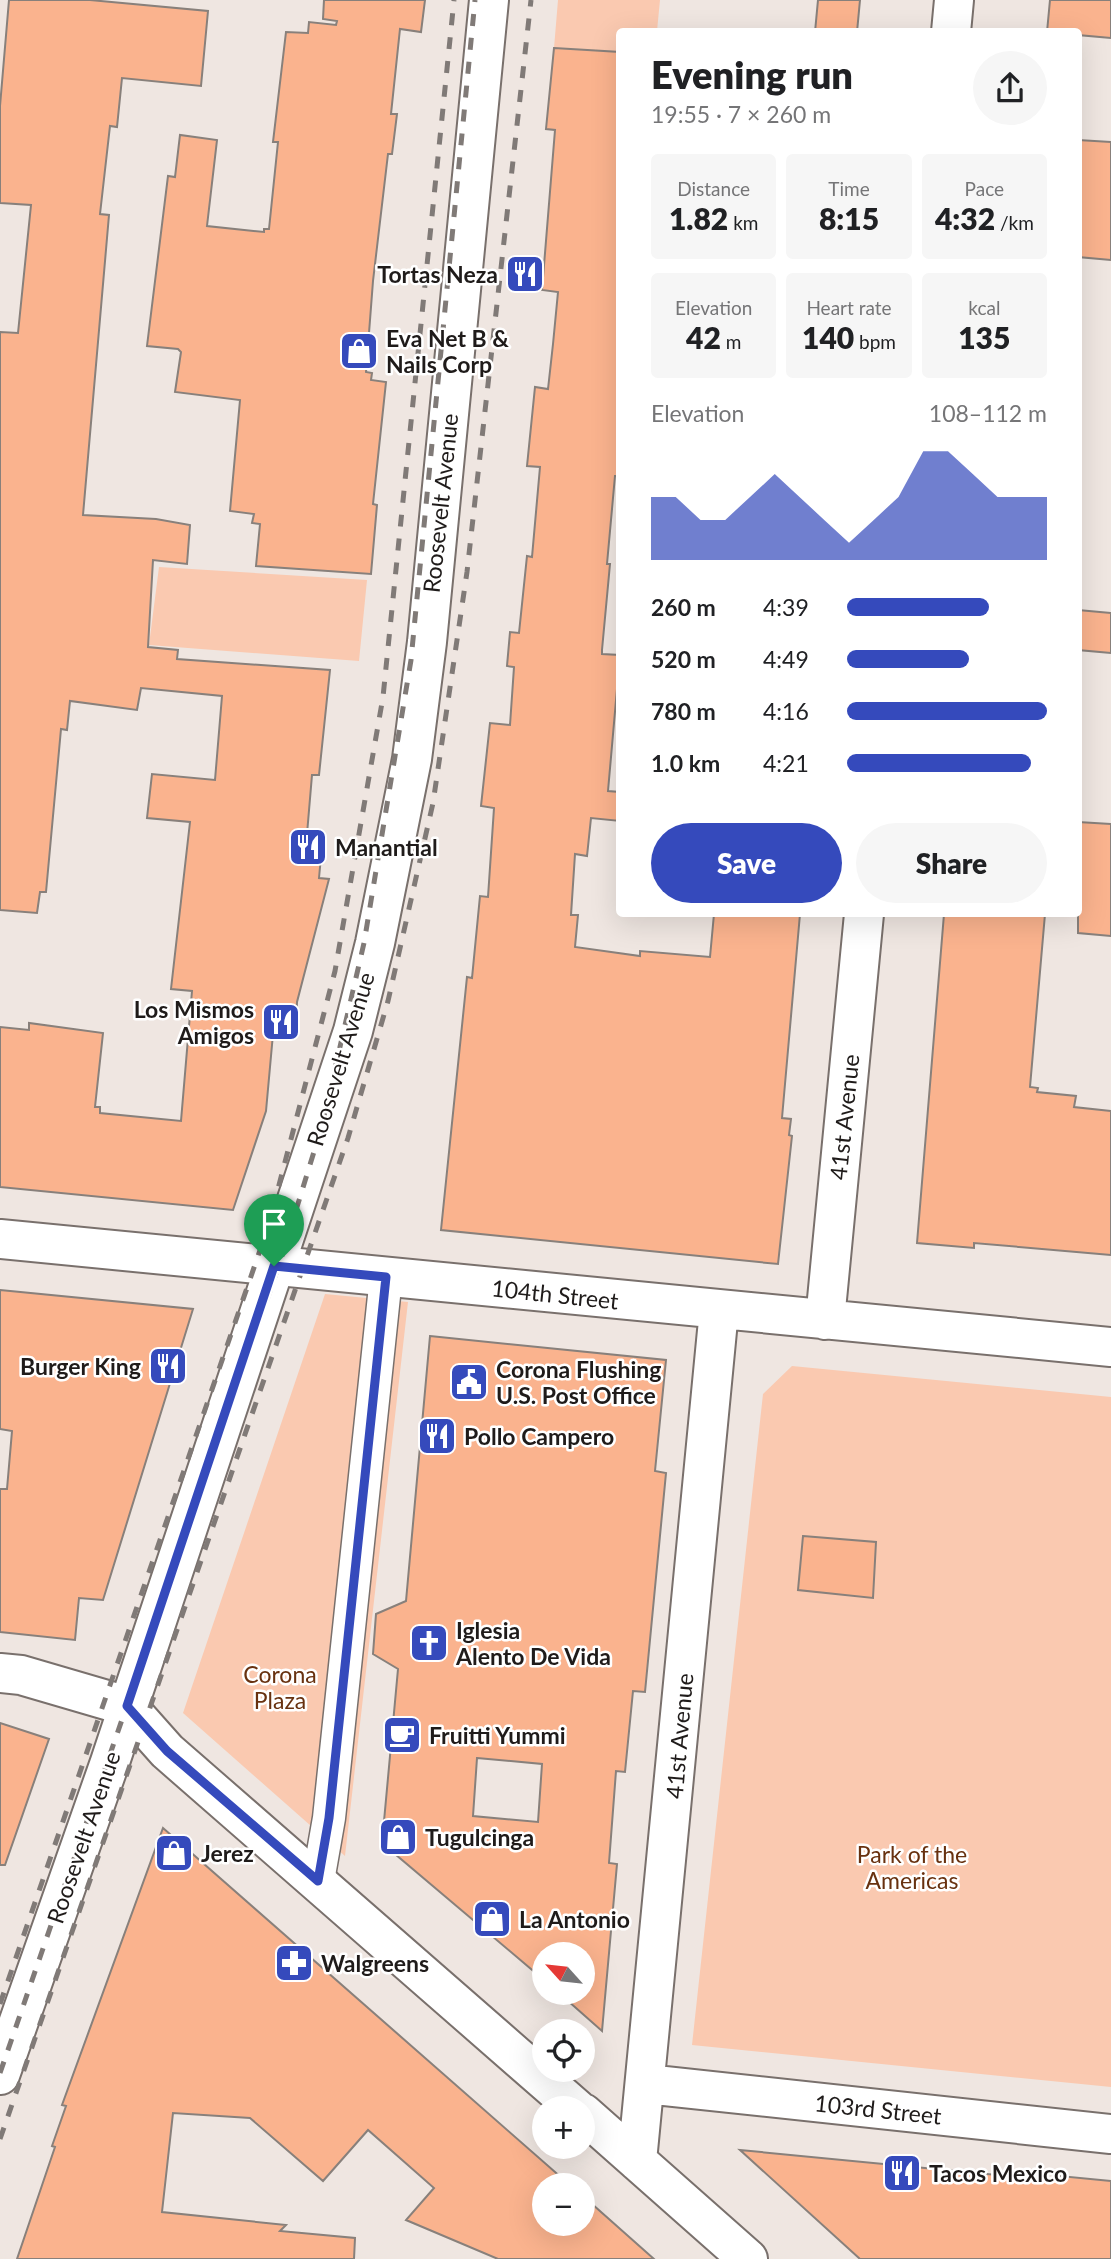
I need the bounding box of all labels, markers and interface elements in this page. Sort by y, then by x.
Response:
text: Evening run [651,51,853,97]
button: share [973,51,1047,125]
text: 19:55 · 7 × 260 m [651,100,831,128]
text: Distance [677,177,750,200]
text: Time [828,177,870,200]
text: Pace [965,177,1004,200]
text: 1.82 [669,200,728,236]
text: 8:15 [819,200,879,236]
text: 4:32 [935,200,995,236]
text: km [728,211,758,234]
text: /km [995,211,1034,234]
restaurant icon: Tortas Neza [504,253,546,295]
place label: Tortas Neza [377,260,498,288]
text: Elevation [675,296,752,319]
text: Heart rate [806,296,892,319]
text: kcal [968,296,1000,319]
text: 42 [686,319,721,355]
text: 140 [802,319,854,355]
text: 135 [958,319,1010,355]
place label: Eva Net B & Nails Corp [386,324,509,378]
shop icon: Eva Net B & Nails Corp [338,330,380,372]
text: m [721,330,741,353]
text: bpm [854,330,896,353]
text: Elevation [651,399,744,427]
text: 108–112 m [929,399,1047,427]
street label: Roosevelt Avenue [417,412,463,594]
text: 260 m [651,593,716,621]
text: 4:39 [763,593,809,621]
text: 520 m [651,645,716,673]
text: 4:49 [763,645,809,673]
text: 780 m [651,697,716,725]
text: 4:16 [763,697,809,725]
text: 1.0 km [651,749,720,777]
text: 4:21 [763,749,809,777]
button: Save [651,823,842,903]
button: Share [856,823,1047,903]
restaurant icon: Manantial [287,826,329,868]
place label: Manantial [335,833,438,861]
street label: Roosevelt Avenue [300,969,380,1149]
place label: Los Mismos Amigos [134,995,254,1049]
restaurant icon: Los Mismos Amigos [260,1001,302,1043]
street label: 41st Avenue [823,1053,865,1181]
pin [244,1194,304,1266]
icon: arrive [255,1205,293,1243]
street label: 104th Street [490,1273,621,1315]
restaurant icon: Burger King [147,1345,189,1387]
place label: Burger King [20,1352,141,1380]
place label: Corona Flushing U.S. Post Office [496,1355,661,1409]
public building icon: Corona Flushing U.S. Post Office [448,1361,490,1403]
restaurant icon: Pollo Campero [416,1415,458,1457]
place label: Pollo Campero [464,1422,614,1450]
place label: Iglesia Alento De Vida [455,1616,611,1670]
church icon: Iglesia Alento De Vida [408,1622,450,1664]
park label: Corona Plaza [243,1660,317,1714]
street label: 41st Avenue [660,1672,698,1800]
cafe icon: Fruitti Yummi [381,1714,423,1756]
place label: Fruitti Yummi [429,1721,566,1749]
street label: Roosevelt Avenue [40,1747,126,1927]
shop icon: Tugulcinga [377,1816,419,1858]
place label: Tugulcinga [425,1823,534,1851]
shop icon: Jerez [153,1832,195,1874]
place label: Jerez [201,1839,254,1867]
park label: Park of the Americas [857,1840,967,1894]
shop icon: La Antonio [471,1898,513,1940]
place label: La Antonio [519,1905,630,1933]
pharmacy icon: Walgreens [273,1942,315,1984]
north arrow [532,1942,595,2006]
map controls [532,1942,595,2236]
place label: Walgreens [321,1949,429,1977]
button: locate [532,2019,595,2082]
street label: 103rd Street [813,2088,943,2130]
button: + [532,2096,595,2159]
restaurant icon: Tacos Mexico [881,2152,923,2194]
place label: Tacos Mexico [929,2159,1067,2187]
button: − [532,2173,595,2236]

